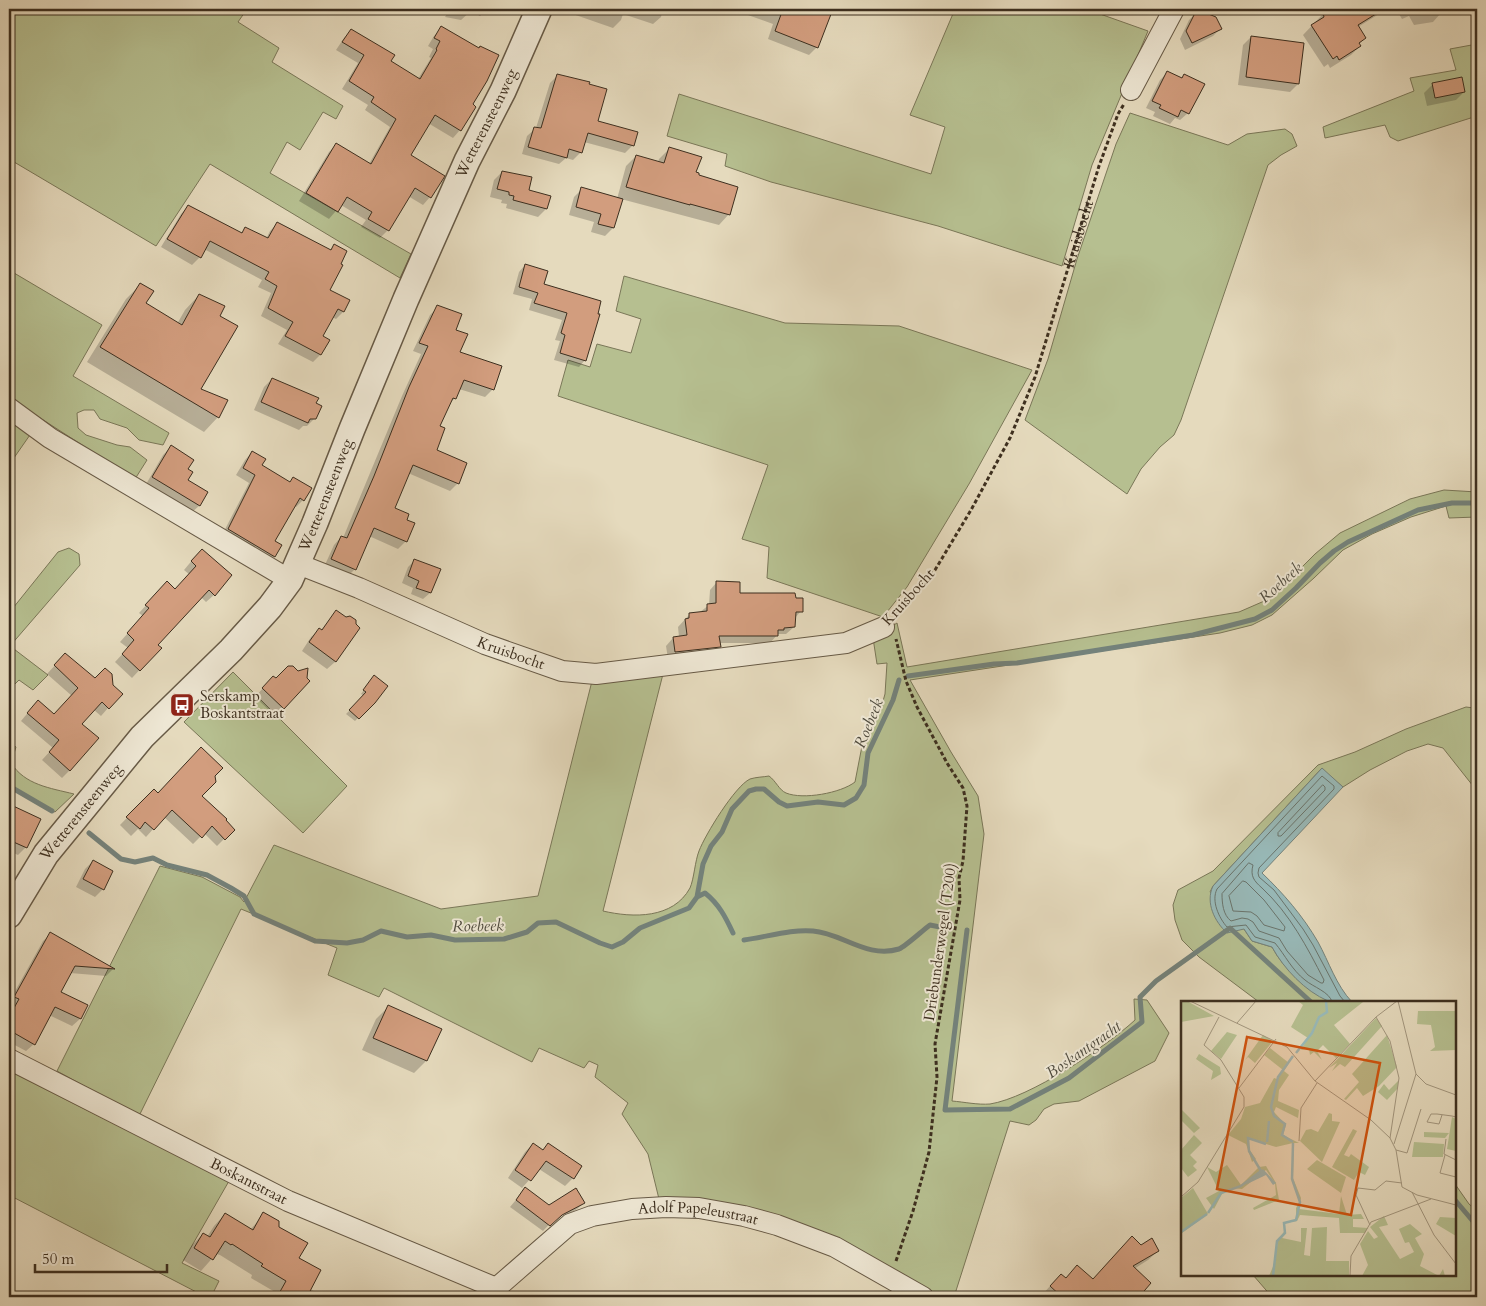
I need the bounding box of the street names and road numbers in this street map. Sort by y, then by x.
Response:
street label: Wetterensteenweg [450,65,522,182]
street label: Kruisbocht [1059,197,1098,270]
street label: Wetterensteenweg [293,435,357,555]
street label: Kruisbocht [877,564,939,630]
street label: Kruisbocht [474,632,548,674]
street label: Wetterensteenweg [34,759,127,865]
street label: Driebunderwegel (T200) [919,862,961,1022]
street label: Boskantstraat [207,1153,291,1209]
street label: Adolf Papeleustraat [637,1197,761,1230]

